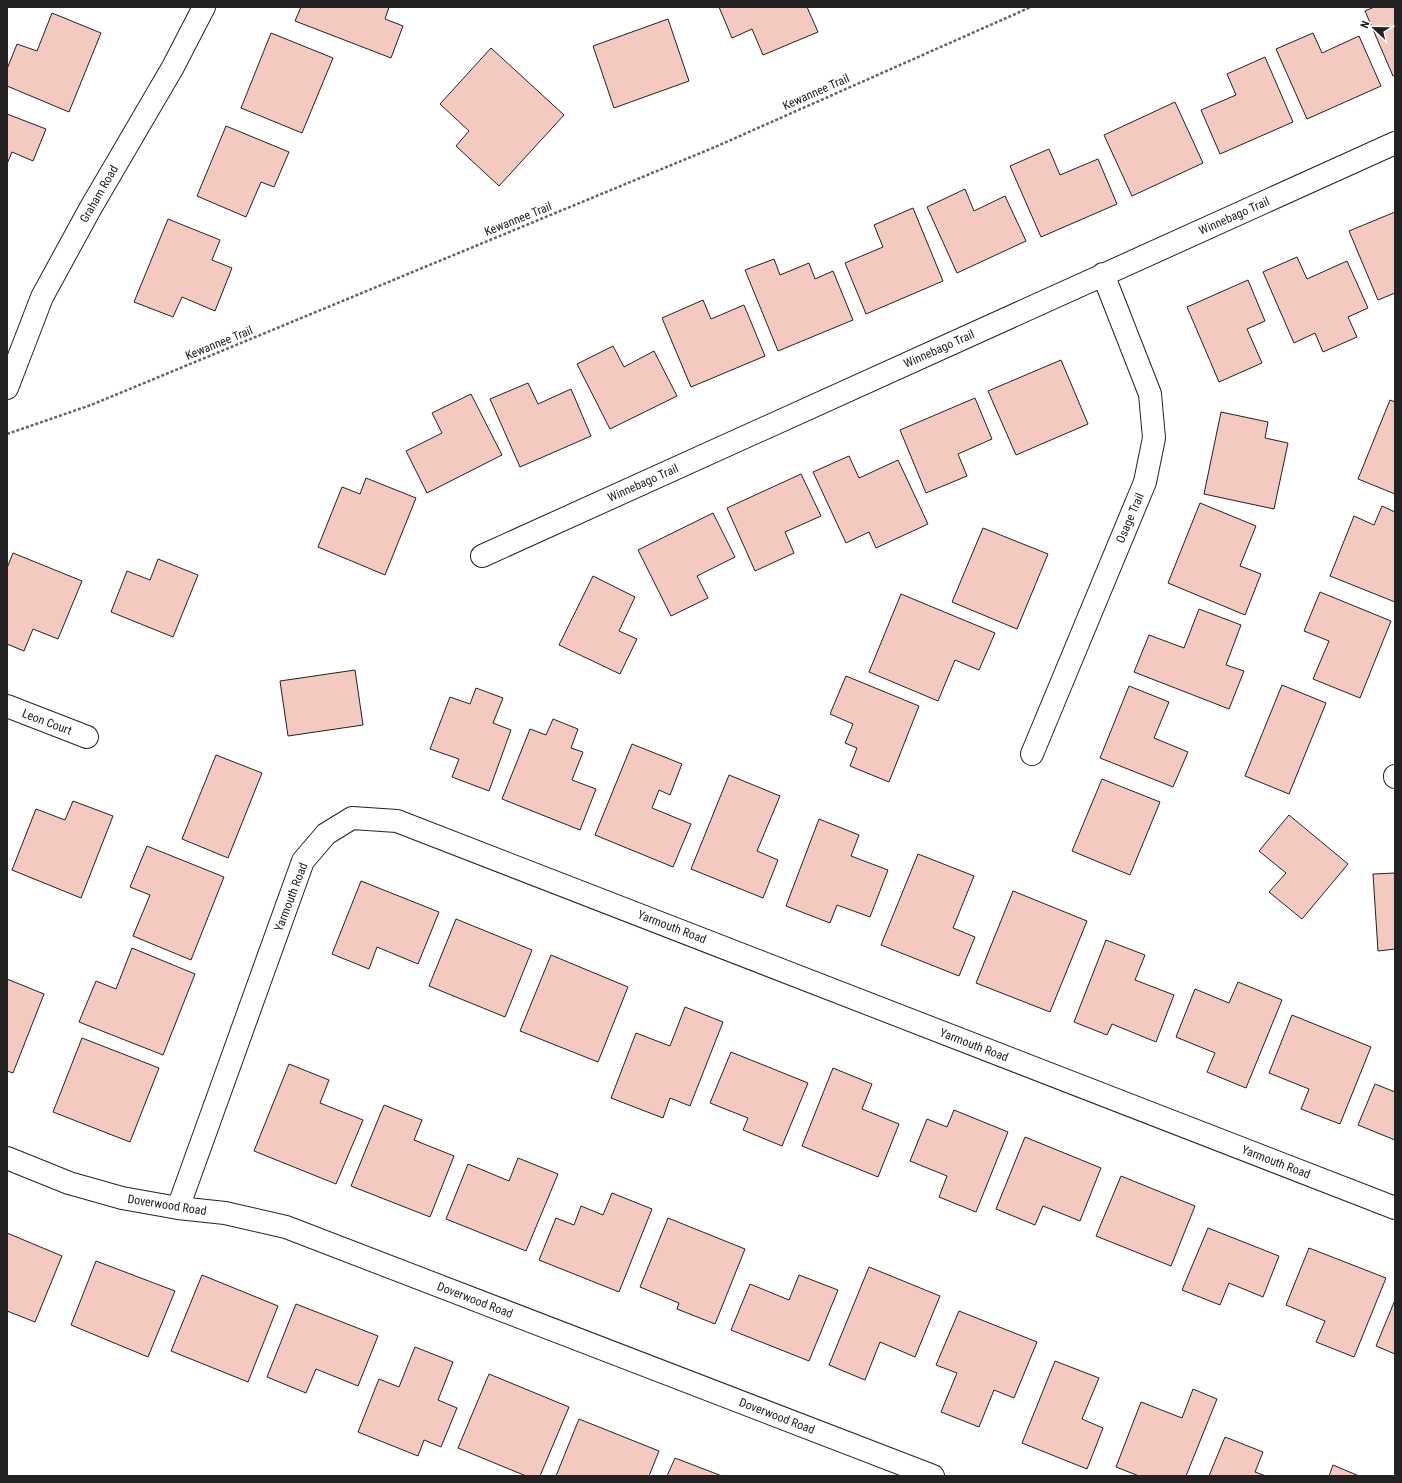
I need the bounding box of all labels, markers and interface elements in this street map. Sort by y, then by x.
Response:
north arrow [1354,8,1394,48]
text: N [1358,19,1373,30]
street label: Kewannee Trail [781,71,851,113]
street label: Graham Road [77,163,121,225]
street label: Winnebago Trail [1197,194,1271,238]
street label: Kewannee Trail [482,199,554,239]
street label: Kewannee Trail [183,323,255,363]
street label: Winnebago Trail [902,327,976,371]
street label: Winnebago Trail [606,461,680,505]
street label: Osage Trail [1113,491,1147,545]
street label: Leon Court [20,706,74,738]
street label: Yarmouth Road [272,861,311,933]
street label: Yarmouth Road [636,908,708,947]
street label: Yarmouth Road [938,1026,1010,1065]
street label: Yarmouth Road [1240,1143,1312,1182]
street label: Doverwood Road [126,1192,208,1218]
street label: Doverwood Road [435,1279,515,1321]
street label: Doverwood Road [737,1395,817,1437]

